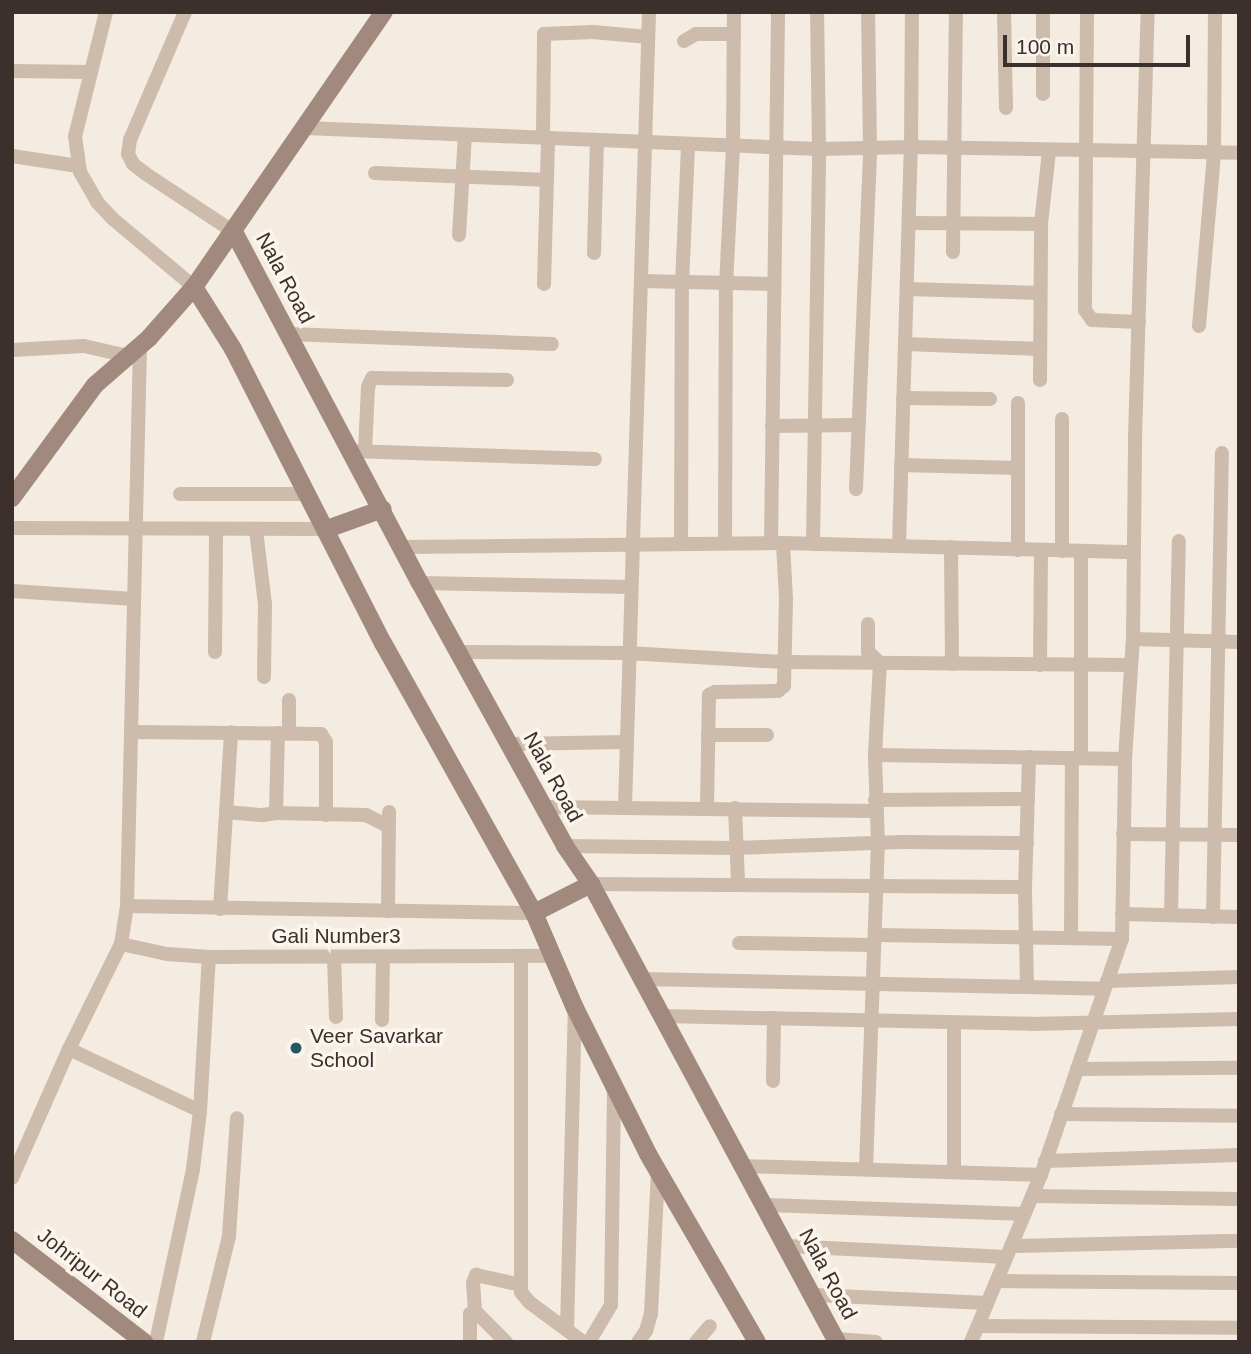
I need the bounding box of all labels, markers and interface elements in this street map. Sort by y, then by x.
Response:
scale bar [1006,21,1193,65]
text: 100 m [1016,35,1074,58]
street label: Nala Road [251,228,319,328]
street label: Nala Road [518,727,588,827]
street label: Gali Number3 [271,923,401,949]
place label: Veer Savarkar School [310,1023,443,1073]
marker: Veer Savarkar School [288,1040,304,1056]
street label: Johripur Road [32,1222,152,1324]
street label: Nala Road [794,1224,862,1324]

